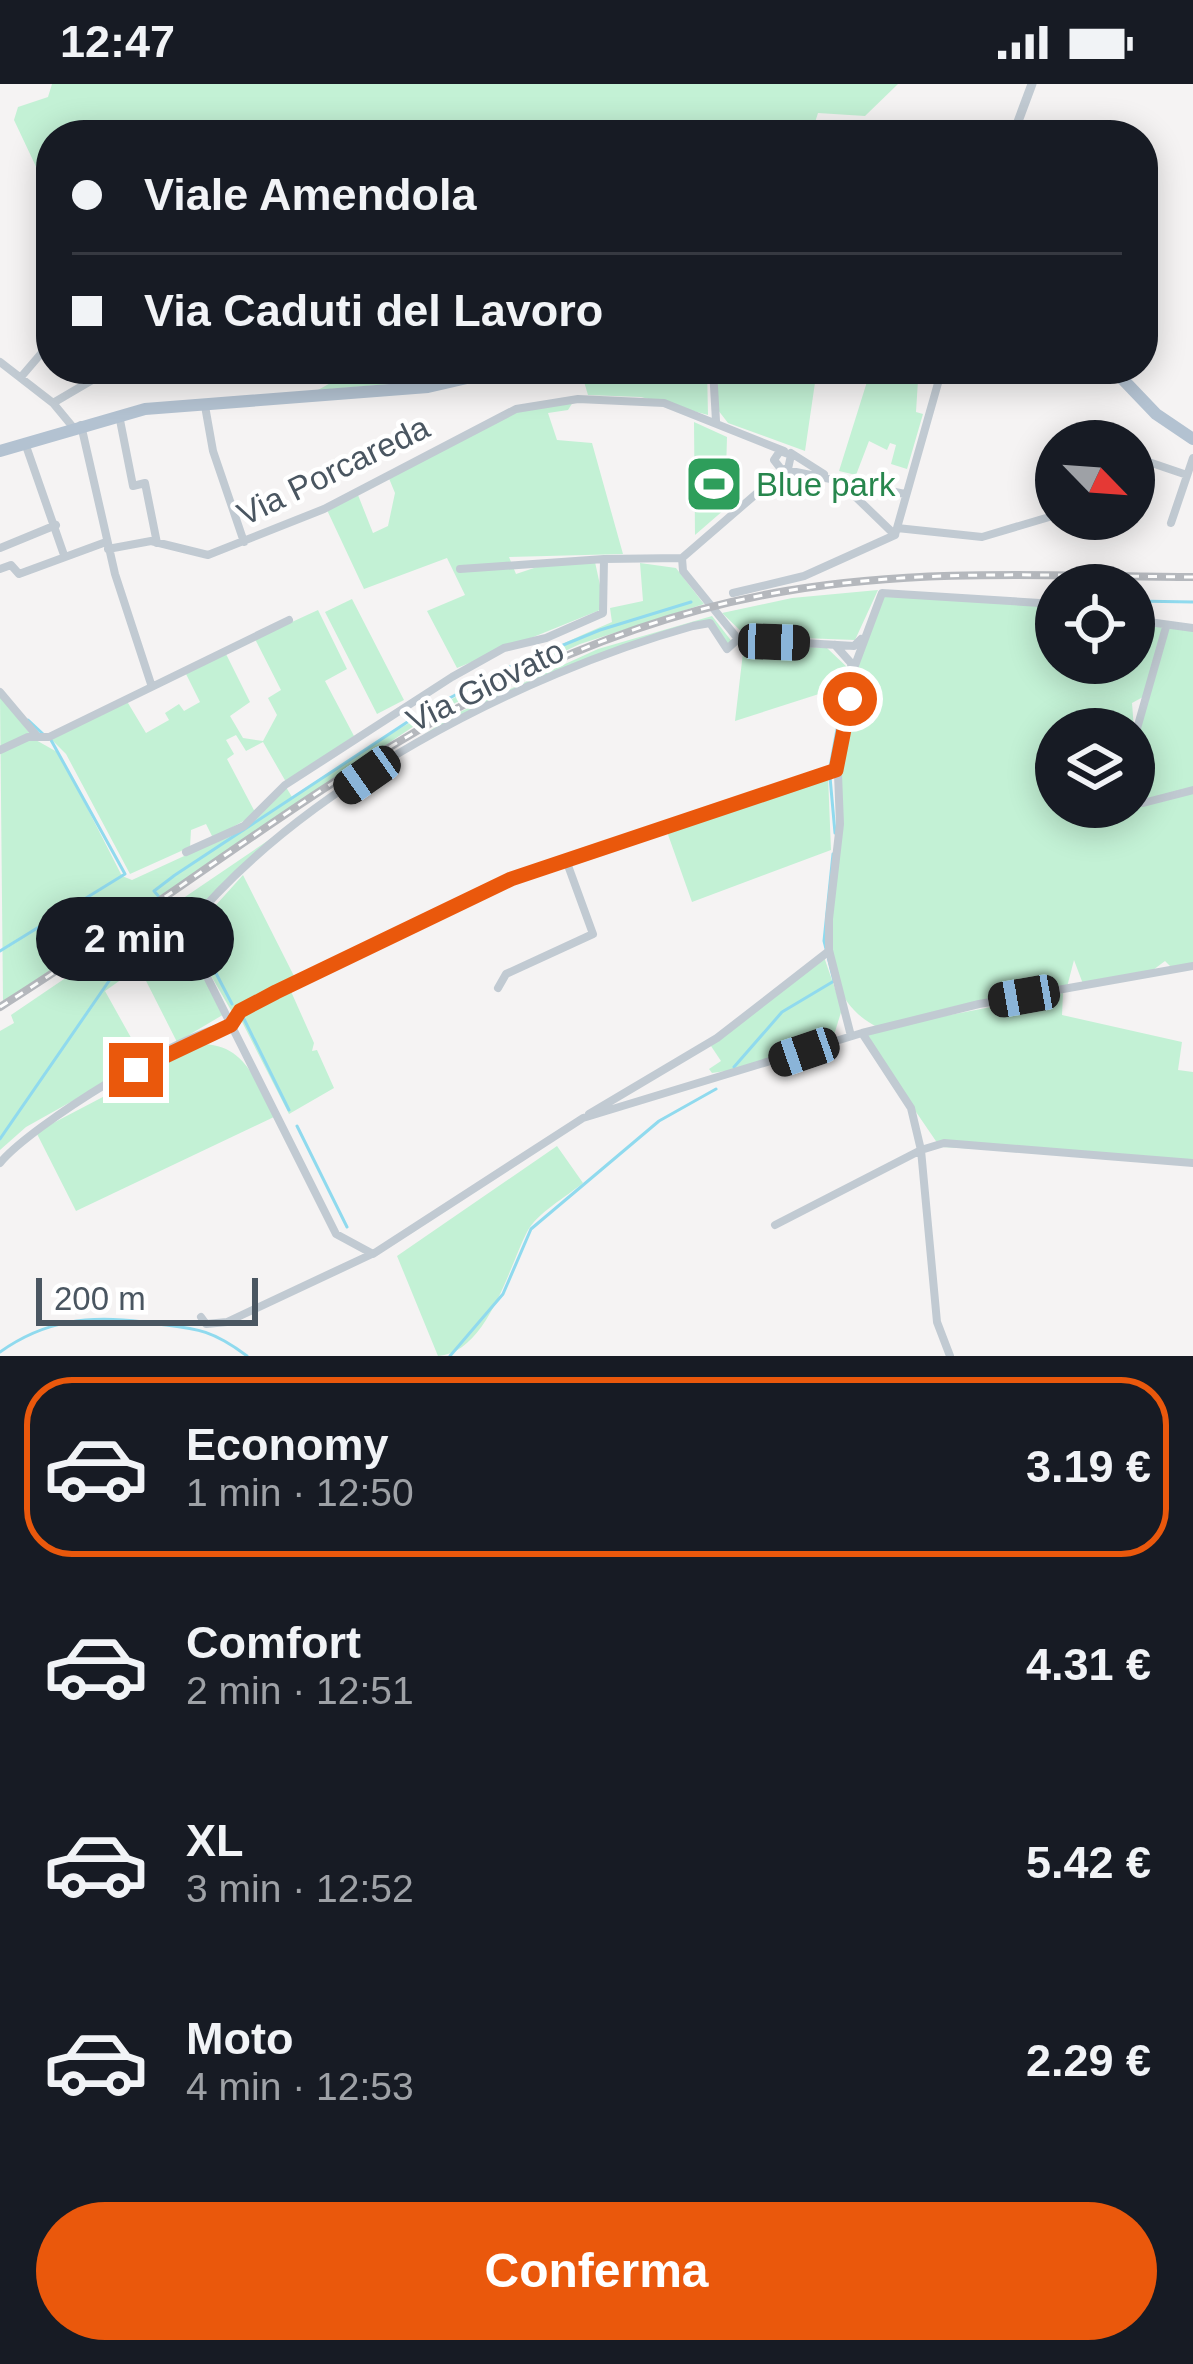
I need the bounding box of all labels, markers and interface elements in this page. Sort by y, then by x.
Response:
text: 12:47 [60,16,175,67]
text: Viale Amendola [144,169,477,220]
text: Via Caduti del Lavoro [144,285,603,336]
street label: Via Porcareda [231,408,436,533]
north arrow [1035,420,1155,540]
map controls [1035,420,1155,828]
sports icon: Blue park [683,453,745,515]
place label: Blue park [756,466,896,503]
button: locate [1035,564,1155,684]
car [737,623,811,661]
street label: Via Giovato [401,632,570,739]
route start [823,672,877,726]
button: layers [1035,708,1155,828]
car [327,740,407,810]
callout: 2 min [37,896,235,980]
text: 2 min [84,917,186,960]
car [985,972,1063,1020]
car [764,1023,844,1081]
route end [109,1043,163,1097]
scale bar [36,1272,258,1325]
text: 200 m [54,1280,146,1317]
icon: car [42,1413,150,1521]
text: Economy [186,1419,389,1470]
text: 3.19 € [1026,1441,1151,1492]
text: 1 min · 12:50 [186,1471,414,1514]
icon: car [42,1611,150,1719]
text: Comfort [186,1617,361,1668]
text: 4.31 € [1026,1639,1151,1690]
text: 2 min · 12:51 [186,1669,414,1712]
icon: car [42,1809,150,1917]
text: XL [186,1815,244,1866]
text: 5.42 € [1026,1837,1151,1888]
text: 3 min · 12:52 [186,1867,414,1910]
icon: car [42,2007,150,2115]
text: Moto [186,2013,293,2064]
text: 2.29 € [1026,2035,1151,2086]
text: 4 min · 12:53 [186,2065,414,2108]
button: Conferma [36,2202,1157,2340]

